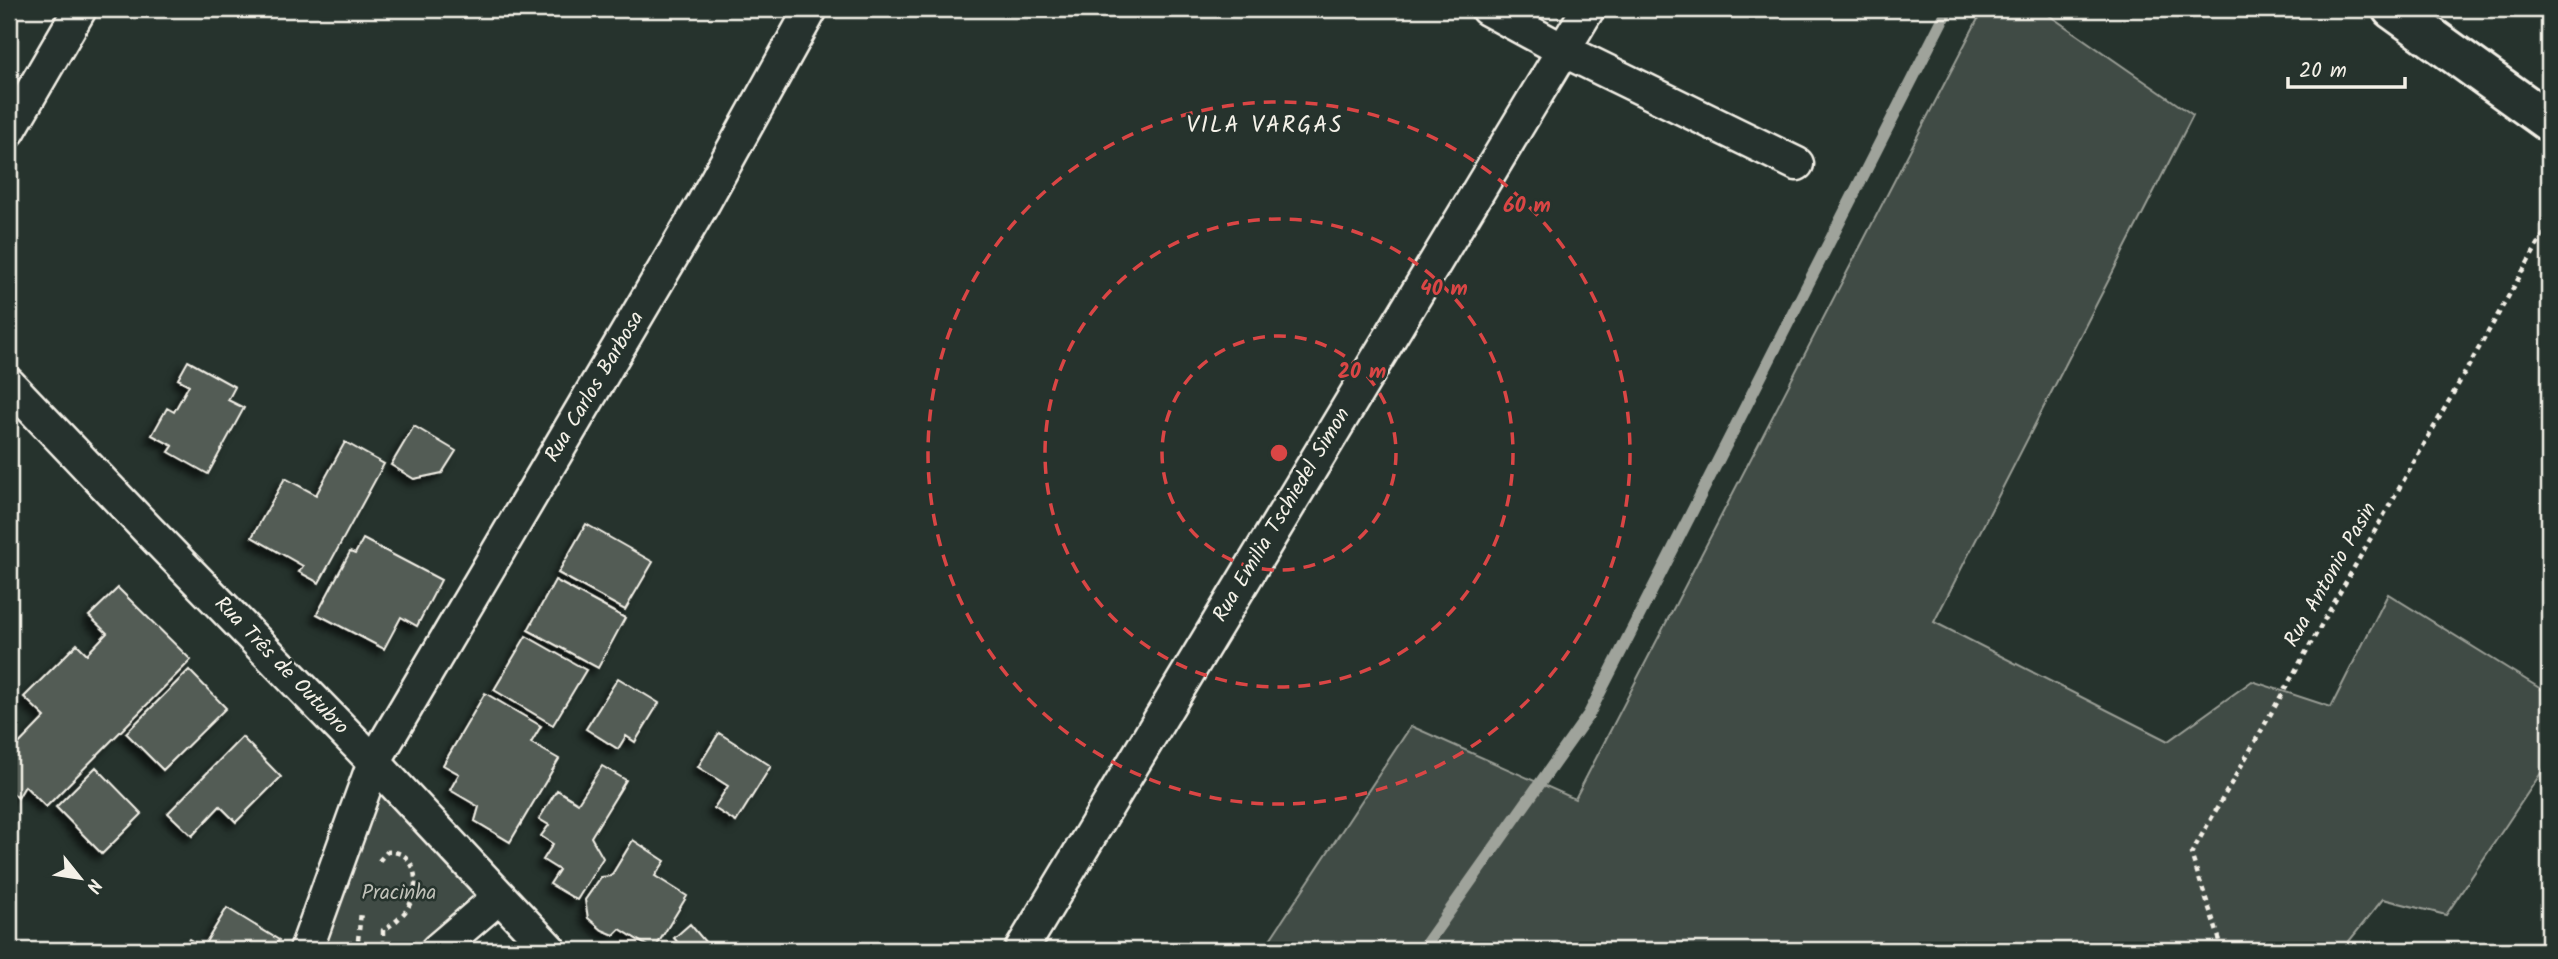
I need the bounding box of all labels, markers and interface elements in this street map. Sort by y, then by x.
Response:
scale bar [2288,46,2406,90]
text: 20 m [2299,55,2347,88]
district label: VILA VARGAS [1186,108,1344,144]
text: 60 m [1503,190,1551,223]
text: 40 m [1420,273,1468,306]
street label: Rua Carlos Barbosa [537,305,653,469]
text: 20 m [1338,356,1386,389]
street label: Rua Emilia Tschiedel Simon [1205,401,1359,629]
centre of rings [1267,441,1291,465]
street label: Rua Antonio Pasin [2276,496,2386,654]
street label: Rua Três de Outubro [206,589,356,743]
north arrow [46,844,116,914]
text: N [77,873,109,898]
park label: Pracinha [362,877,436,910]

